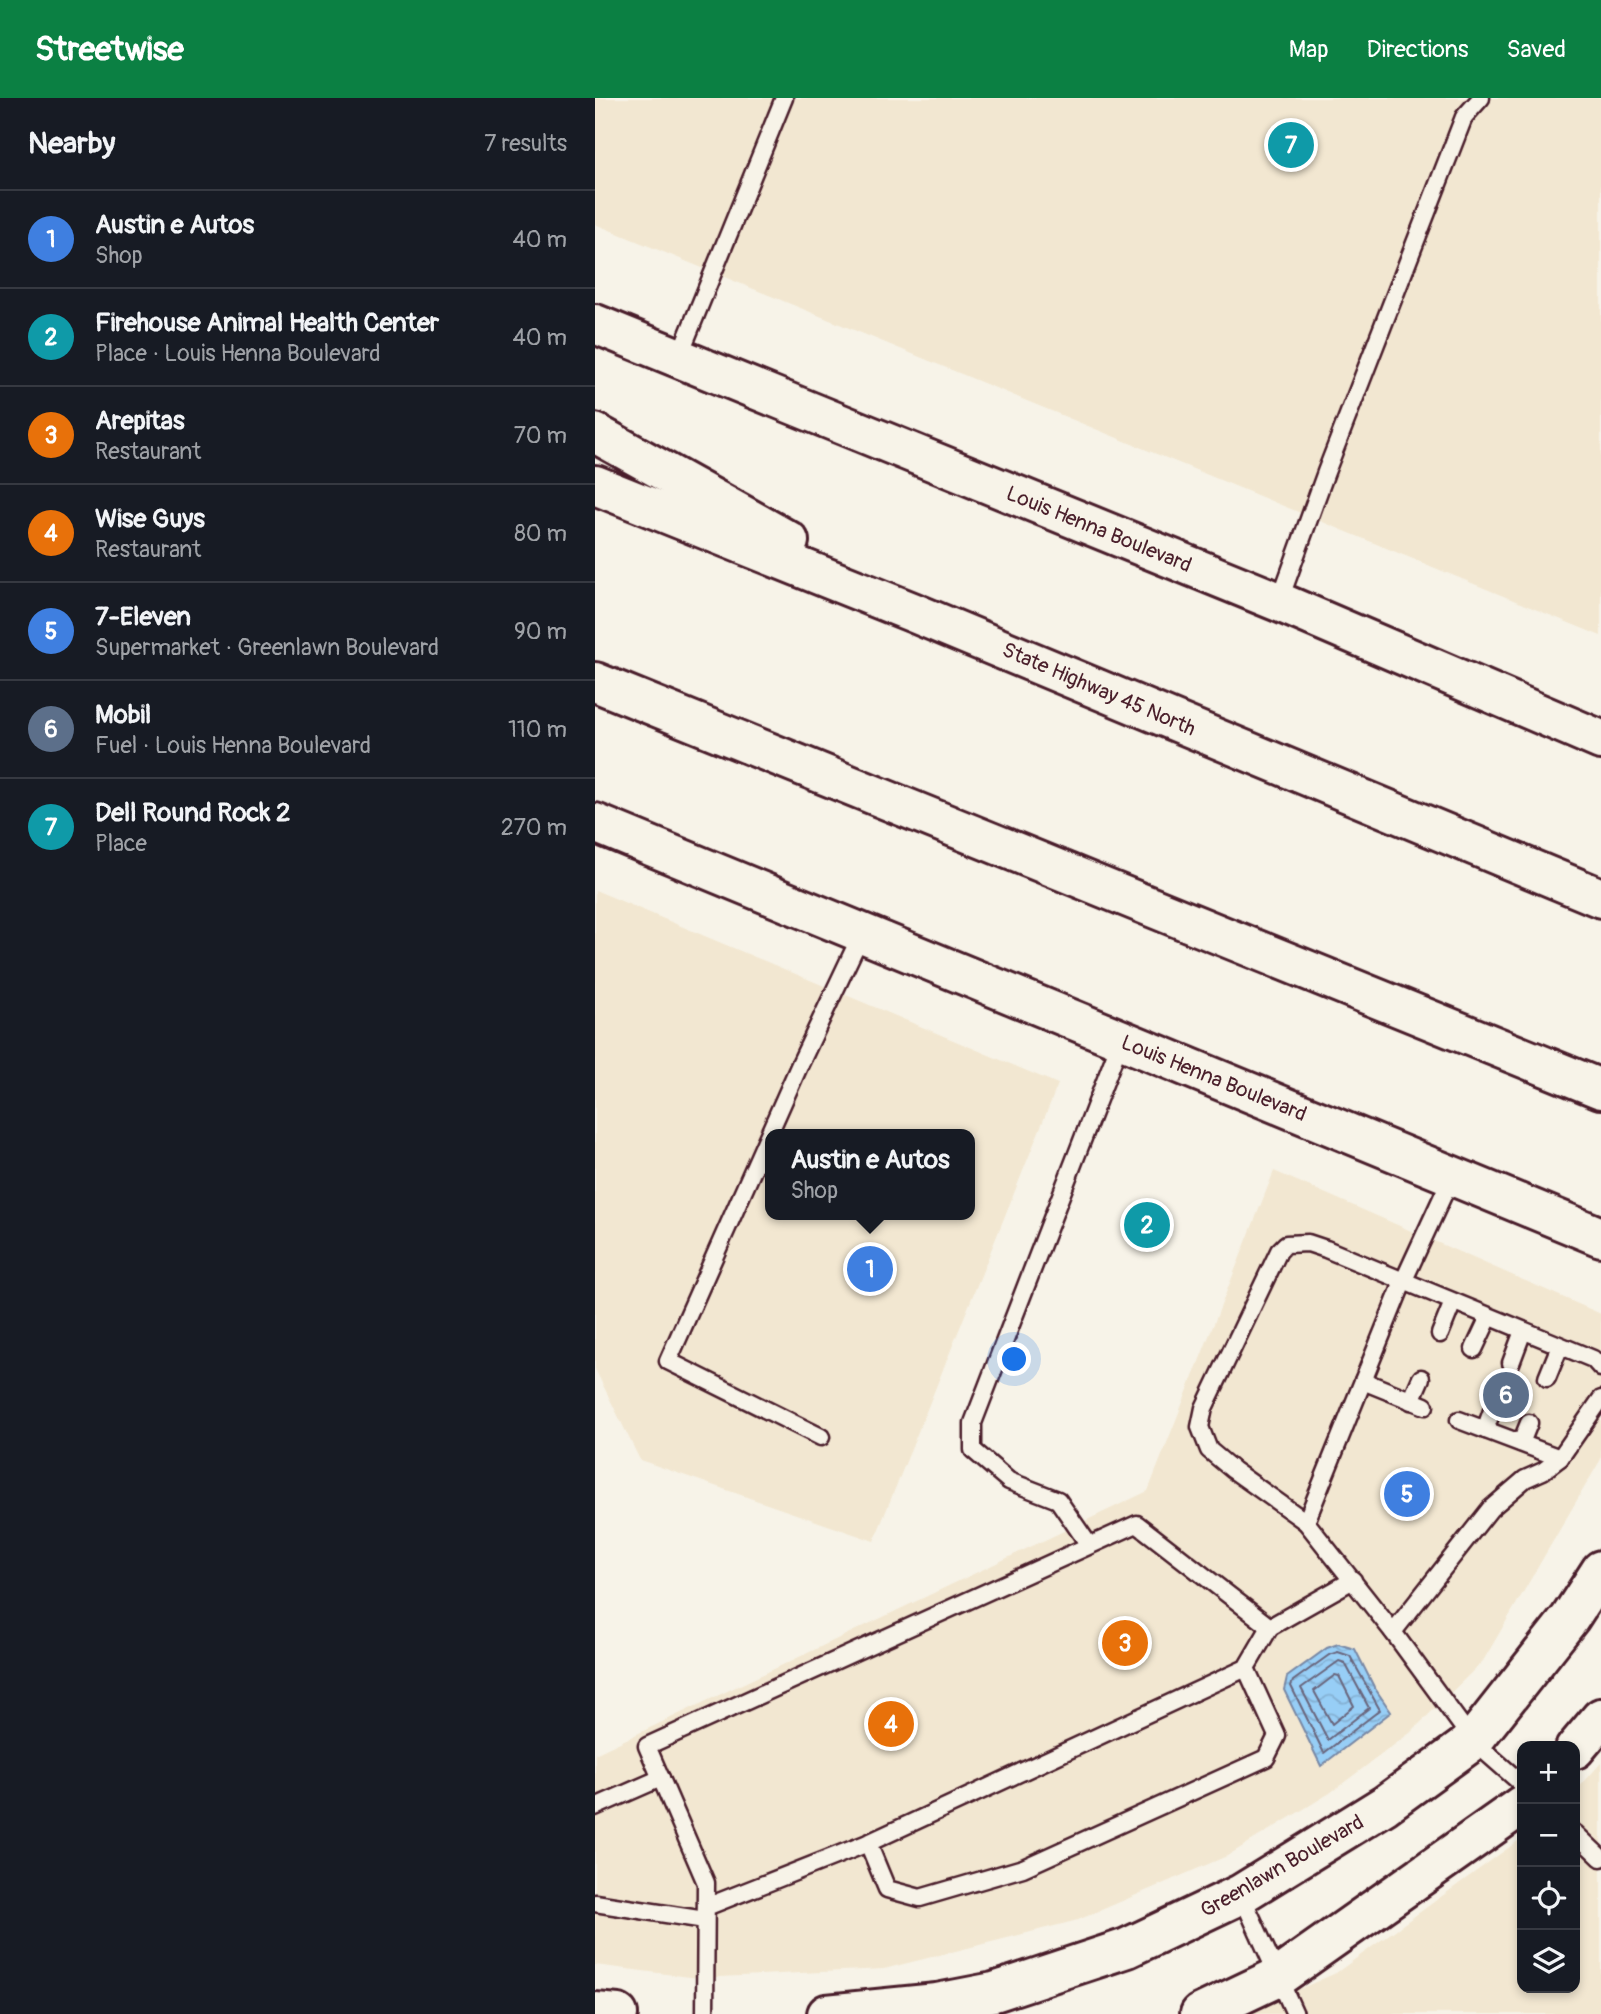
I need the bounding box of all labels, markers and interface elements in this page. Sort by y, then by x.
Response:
text: Streetwise [35,29,184,70]
text: Map [1289,35,1329,64]
text: Directions [1367,35,1468,64]
text: Saved [1506,35,1566,64]
pin: 7 [1268,119,1314,171]
text: Nearby [28,125,115,162]
text: 7 results [484,129,567,158]
text: Austin e Autos [95,209,254,241]
text: 1 [47,225,56,254]
text: 40 m [513,225,567,254]
text: Shop [95,241,143,270]
text: Firehouse Animal Health Center [95,307,439,339]
text: 2 [45,323,57,352]
text: 40 m [513,323,567,352]
text: Place · Louis Henna Boulevard [95,339,381,368]
text: Arepitas [95,405,185,437]
text: 3 [45,421,57,450]
text: 70 m [514,421,567,450]
text: Restaurant [95,437,201,466]
street label: Louis Henna Boulevard [1002,480,1195,579]
text: Wise Guys [95,503,205,535]
text: 4 [44,519,58,548]
text: 80 m [514,519,567,548]
text: Restaurant [95,535,201,564]
text: 7-Eleven [95,601,191,633]
text: 5 [45,617,57,646]
text: 90 m [514,617,567,646]
text: Supermarket · Greenlawn Boulevard [95,633,439,662]
street label: State Highway 45 North [998,636,1200,742]
text: Mobil [95,699,151,731]
text: 6 [44,715,58,744]
text: 110 m [508,715,567,744]
text: Fuel · Louis Henna Boulevard [95,731,371,760]
text: Dell Round Rock 2 [95,797,291,829]
text: 7 [45,813,57,842]
text: 270 m [501,813,567,842]
text: Place [95,829,147,858]
street label: Louis Henna Boulevard [1117,1029,1310,1128]
popup [765,1129,975,1220]
text: Austin e Autos [790,1144,950,1176]
text: Shop [790,1176,838,1205]
pin: 2 [1124,1199,1170,1251]
pin: 1 [847,1243,893,1295]
your location [997,1342,1031,1376]
pin: 6 [1483,1369,1529,1421]
pin: 5 [1384,1468,1430,1520]
pin: 3 [1102,1617,1148,1669]
pin: 4 [868,1698,914,1750]
map controls [1517,1741,1580,1993]
button: + [1517,1741,1580,1804]
button: − [1517,1804,1580,1867]
street label: Greenlawn Boulevard [1196,1809,1369,1924]
button: locate [1517,1867,1580,1930]
button: layers [1517,1930,1580,1993]

